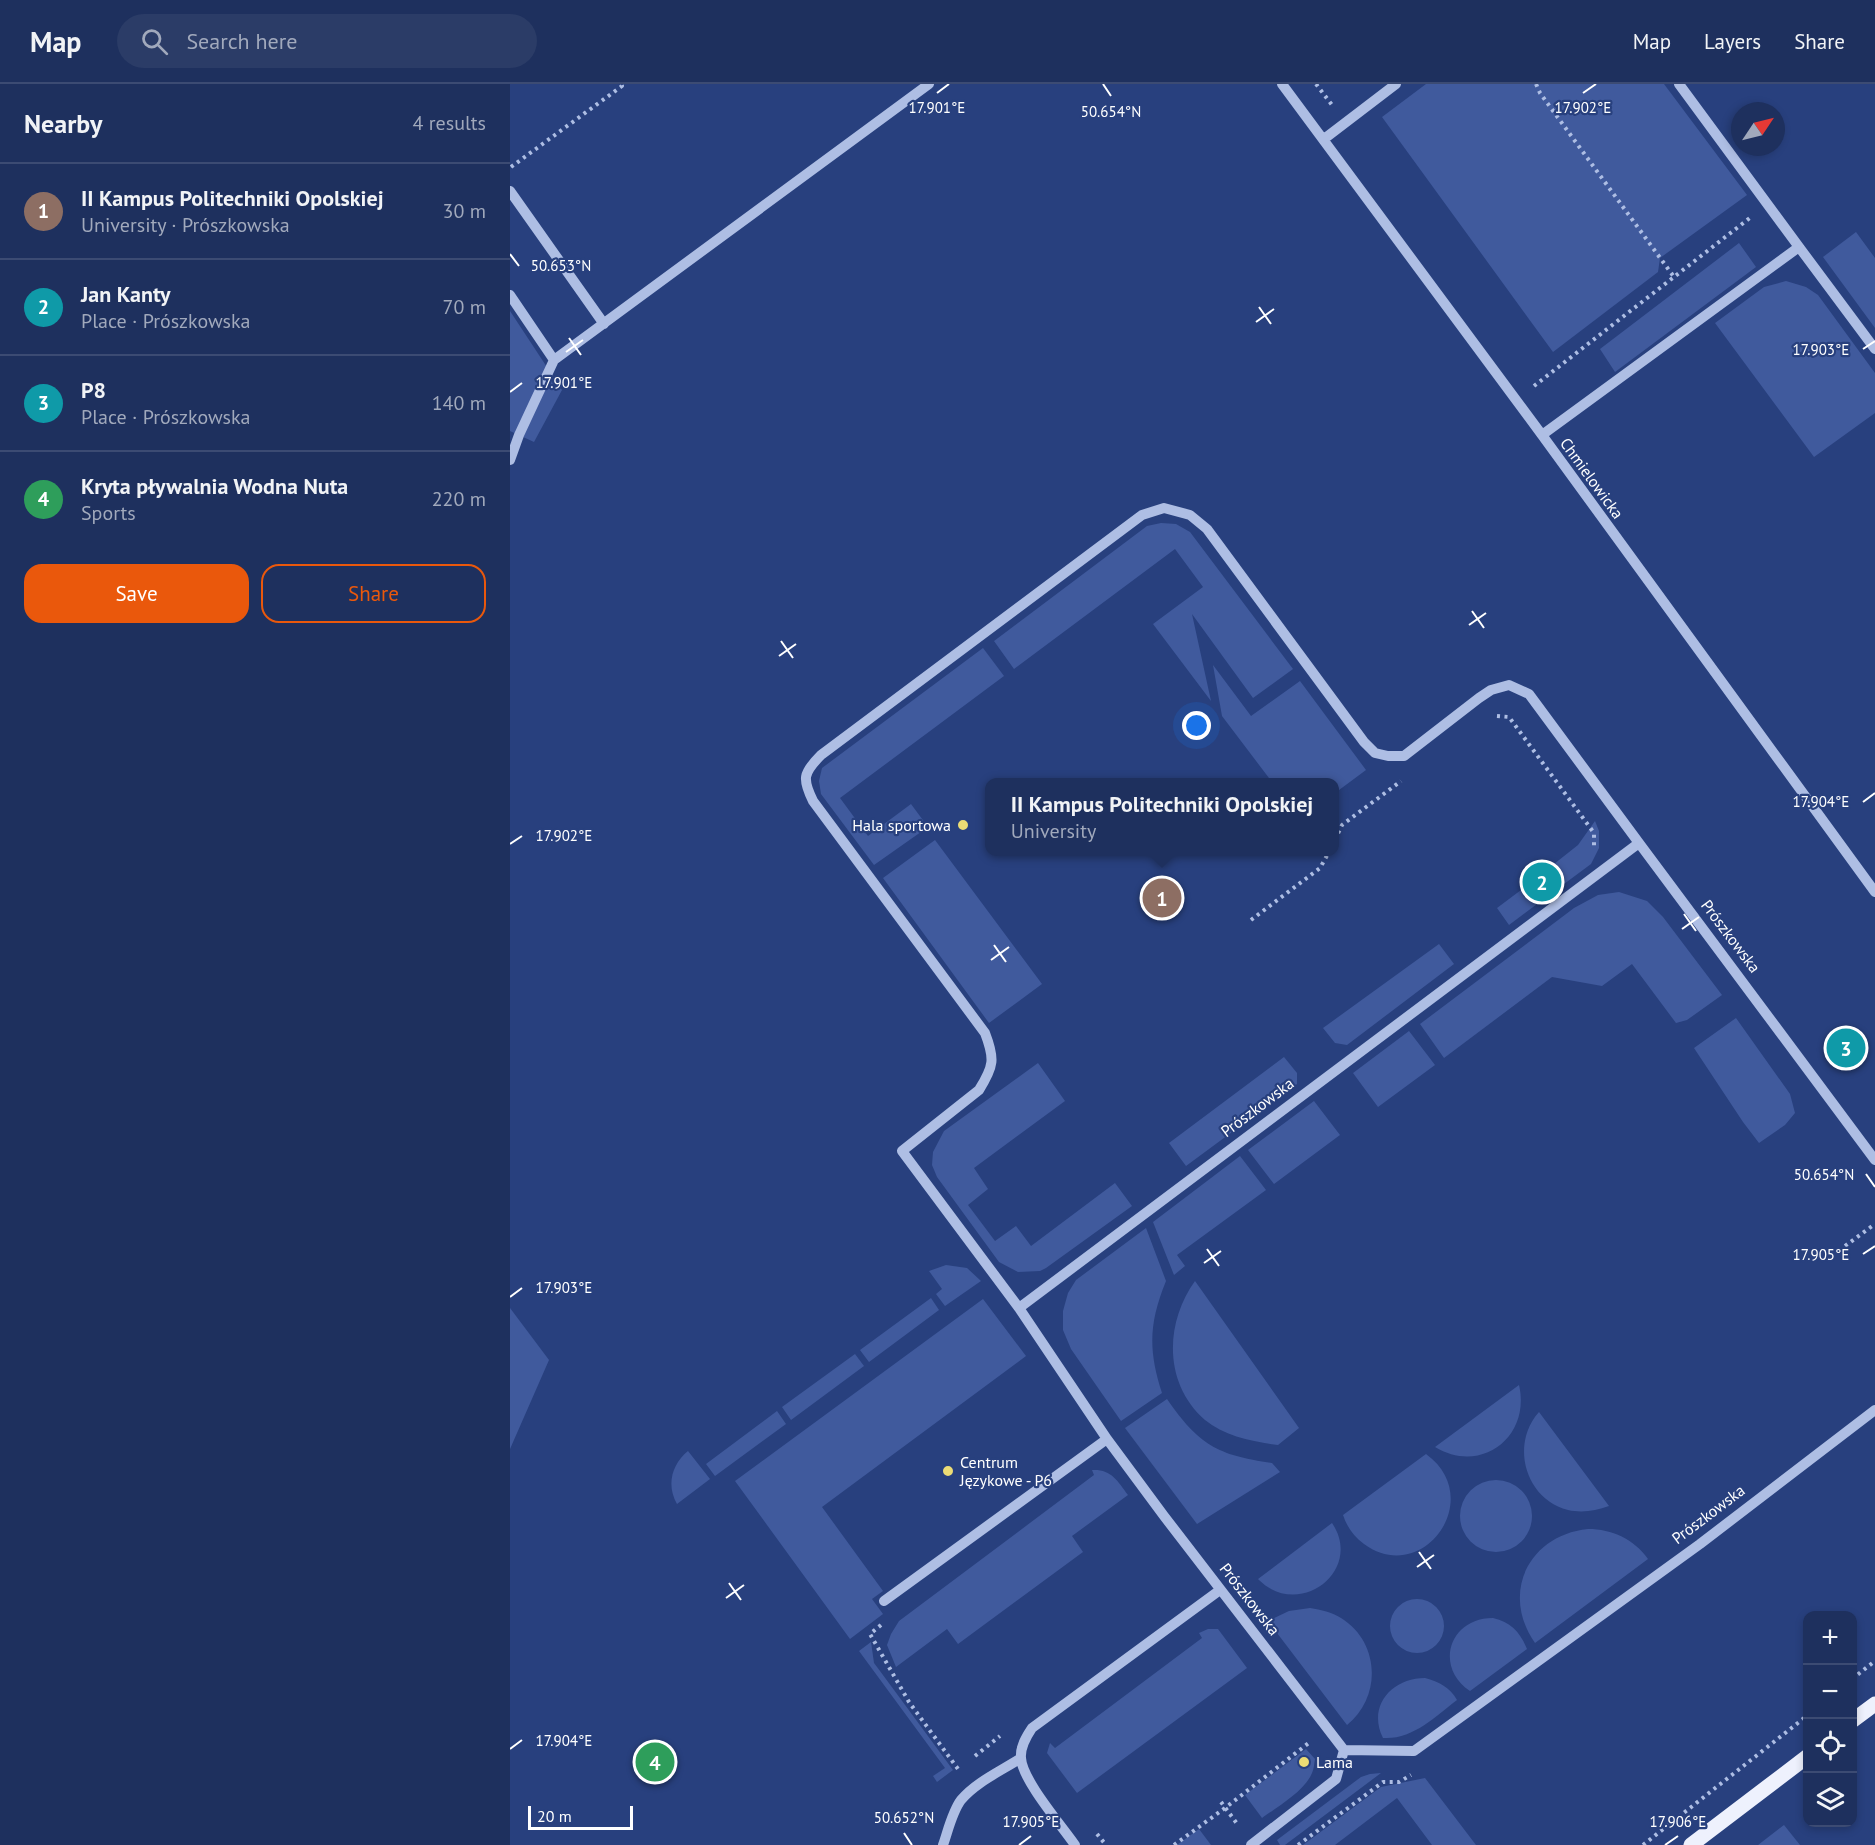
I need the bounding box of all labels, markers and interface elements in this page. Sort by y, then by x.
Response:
search box [117,14,537,68]
text: Map [30,23,81,60]
icon: search [138,25,171,58]
text: Search here [186,27,297,55]
text: Map [1633,28,1671,55]
text: Layers [1704,28,1761,55]
text: Share [1794,28,1845,55]
text: 17.901°E [909,98,965,117]
text: 17.902°E [1555,98,1611,117]
text: 50.654°N [1081,102,1141,121]
north arrow [1731,102,1785,156]
text: Nearby [24,107,102,140]
text: 4 results [413,110,486,136]
text: II Kampus Politechniki Opolskiej [81,184,384,212]
text: 1 [38,198,49,224]
text: 30 m [443,198,486,224]
text: University · Prószkowska [81,212,290,238]
text: 50.653°N [531,256,591,275]
text: Jan Kanty [81,280,171,308]
text: 2 [38,294,49,320]
text: 70 m [443,294,486,320]
text: Place · Prószkowska [81,308,251,334]
text: 17.903°E [1793,340,1849,359]
text: 17.901°E [536,373,592,392]
text: P8 [81,376,106,404]
text: 3 [38,390,49,416]
text: 140 m [432,390,486,416]
text: Place · Prószkowska [81,404,251,430]
street label: Chmielowicka [1556,434,1628,522]
text: Kryta pływalnia Wodna Nuta [81,472,348,500]
text: 4 [38,486,49,512]
text: 220 m [432,486,486,512]
text: Sports [81,500,136,526]
button: Save [24,564,249,623]
button: Share [261,564,486,623]
your location [1182,711,1211,740]
popup [985,778,1339,856]
text: II Kampus Politechniki Opolskiej [1011,790,1313,818]
text: 17.904°E [1793,792,1849,811]
place label: Hala sportowa [852,815,951,835]
marker: Hala sportowa [956,818,970,832]
text: University [1011,818,1096,844]
text: 17.902°E [536,826,592,845]
pin: 2 [1522,860,1562,904]
pin: 1 [1142,876,1182,920]
street label: Prószkowska [1697,896,1765,976]
pin: 3 [1826,1026,1866,1070]
street label: Prószkowska [1217,1073,1297,1141]
text: 50.654°N [1794,1165,1854,1184]
text: 17.905°E [1793,1245,1849,1264]
text: 17.903°E [536,1278,592,1297]
place label: Centrum Językowe - P6 [959,1452,1052,1490]
marker: Centrum Językowe - P6 [941,1464,955,1478]
street label: Prószkowska [1668,1480,1748,1548]
street label: Prószkowska [1216,1559,1284,1639]
map controls [1803,1611,1857,1827]
button: + [1803,1611,1857,1665]
button: − [1803,1665,1857,1719]
button: locate [1803,1719,1857,1773]
text: 17.904°E [536,1731,592,1750]
pin: 4 [636,1740,674,1784]
place label: Lama [1316,1752,1353,1772]
marker: Lama [1297,1755,1311,1769]
button: layers [1803,1773,1857,1827]
scale bar [528,1803,633,1830]
text: 20 m [537,1806,572,1826]
text: 50.652°N [874,1808,934,1827]
text: 17.905°E [1003,1812,1059,1831]
text: 17.906°E [1650,1812,1706,1831]

